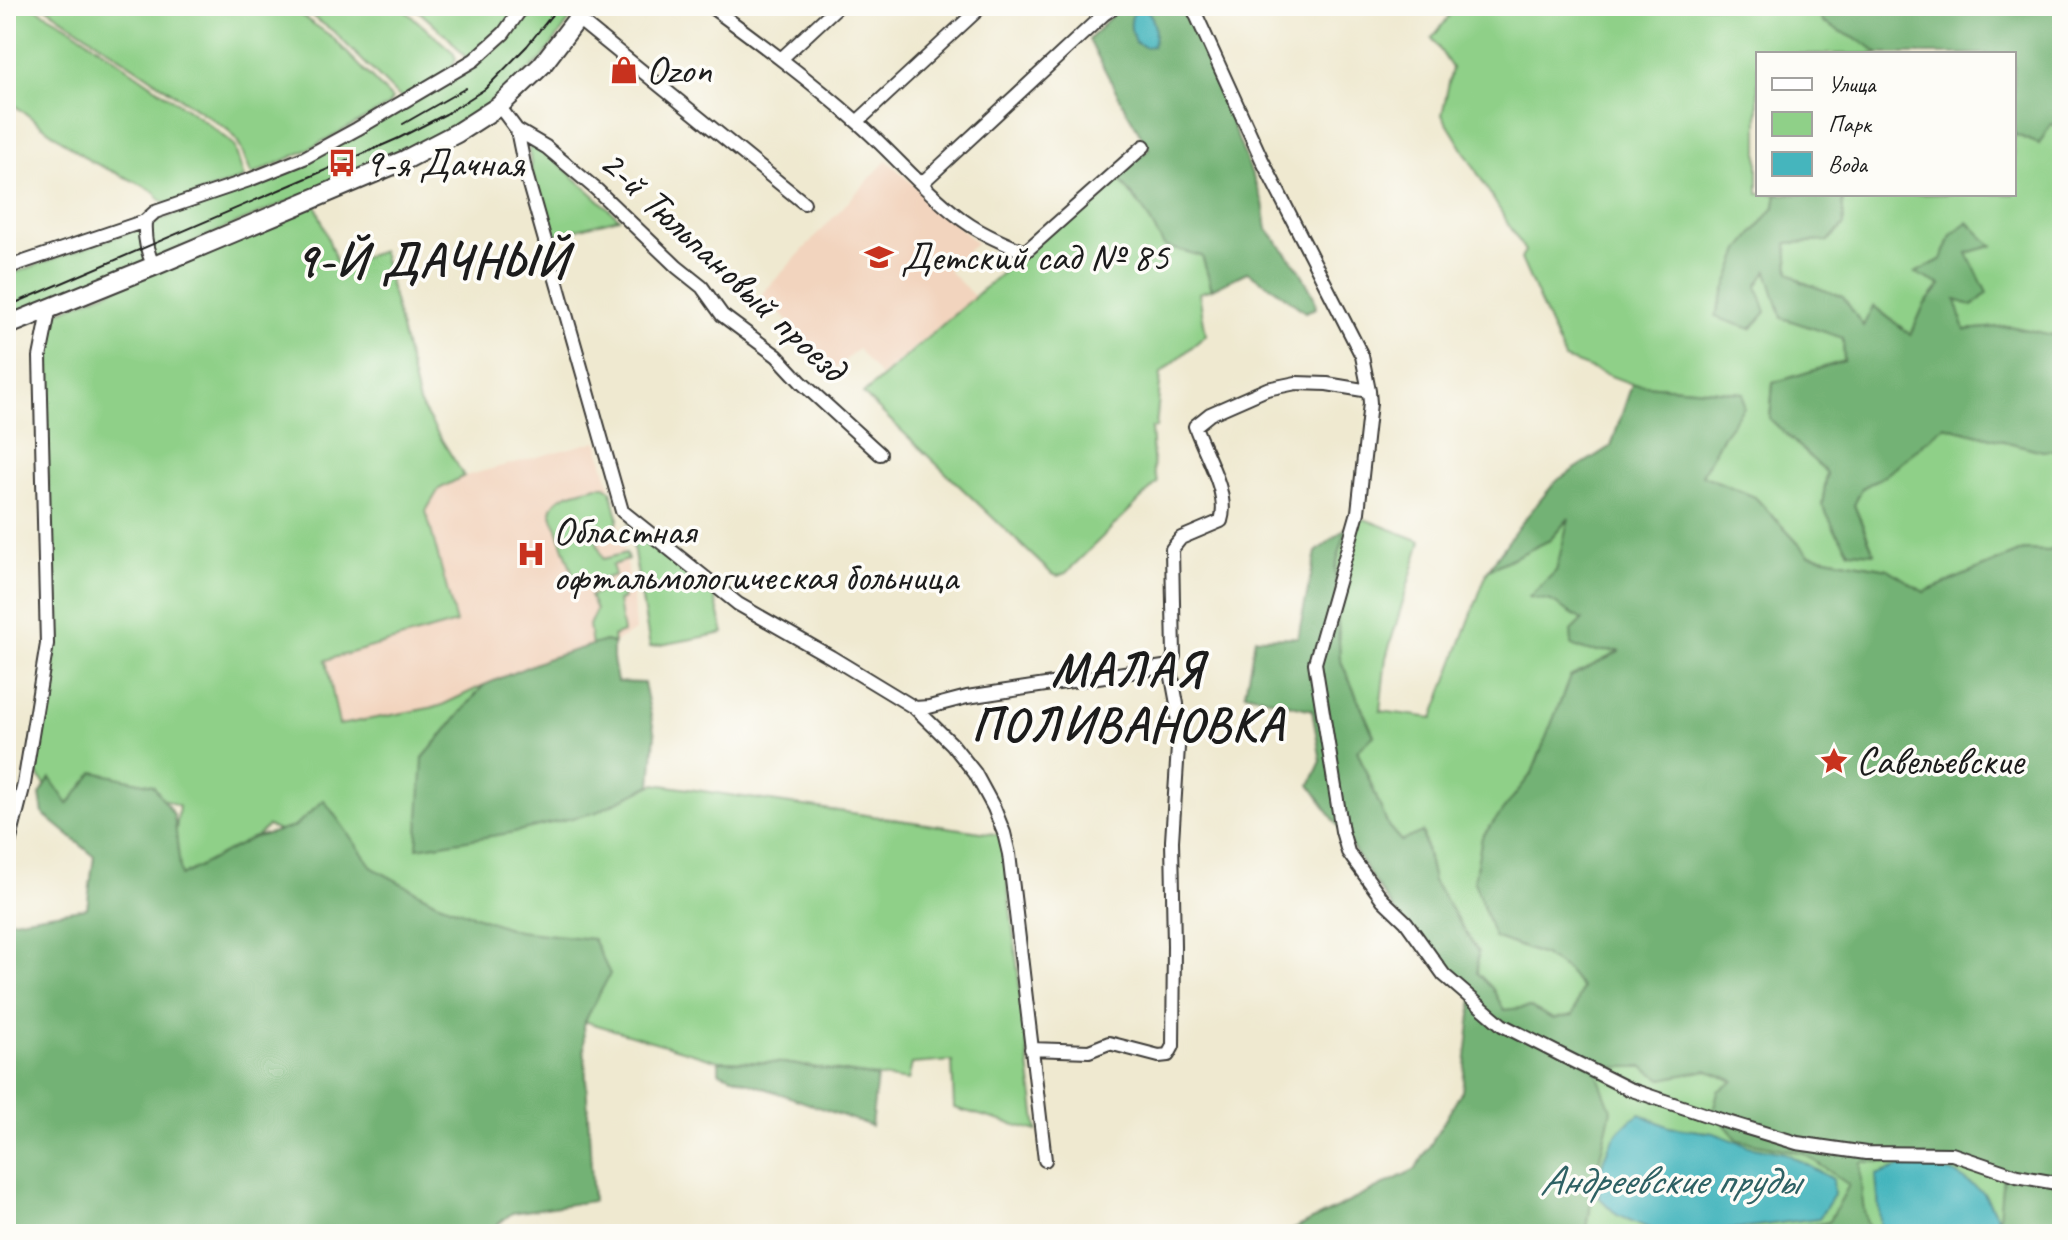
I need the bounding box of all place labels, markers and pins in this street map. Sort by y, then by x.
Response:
place label: Ozon [646,45,713,95]
shop icon: Ozon [609,55,639,85]
place label: 9-я Дачная [364,138,526,188]
bus stop icon: 9-я Дачная [327,148,357,178]
place label: Детский сад № 85 [901,232,1171,282]
school or university icon: Детский сад № 85 [864,242,894,272]
place label: Областная офтальмологическая больница [553,506,961,602]
hospital icon: Областная офтальмологическая больница [516,539,546,569]
place label: Савельевские [1856,736,2027,786]
place icon: Савельевские [1819,746,1849,776]

